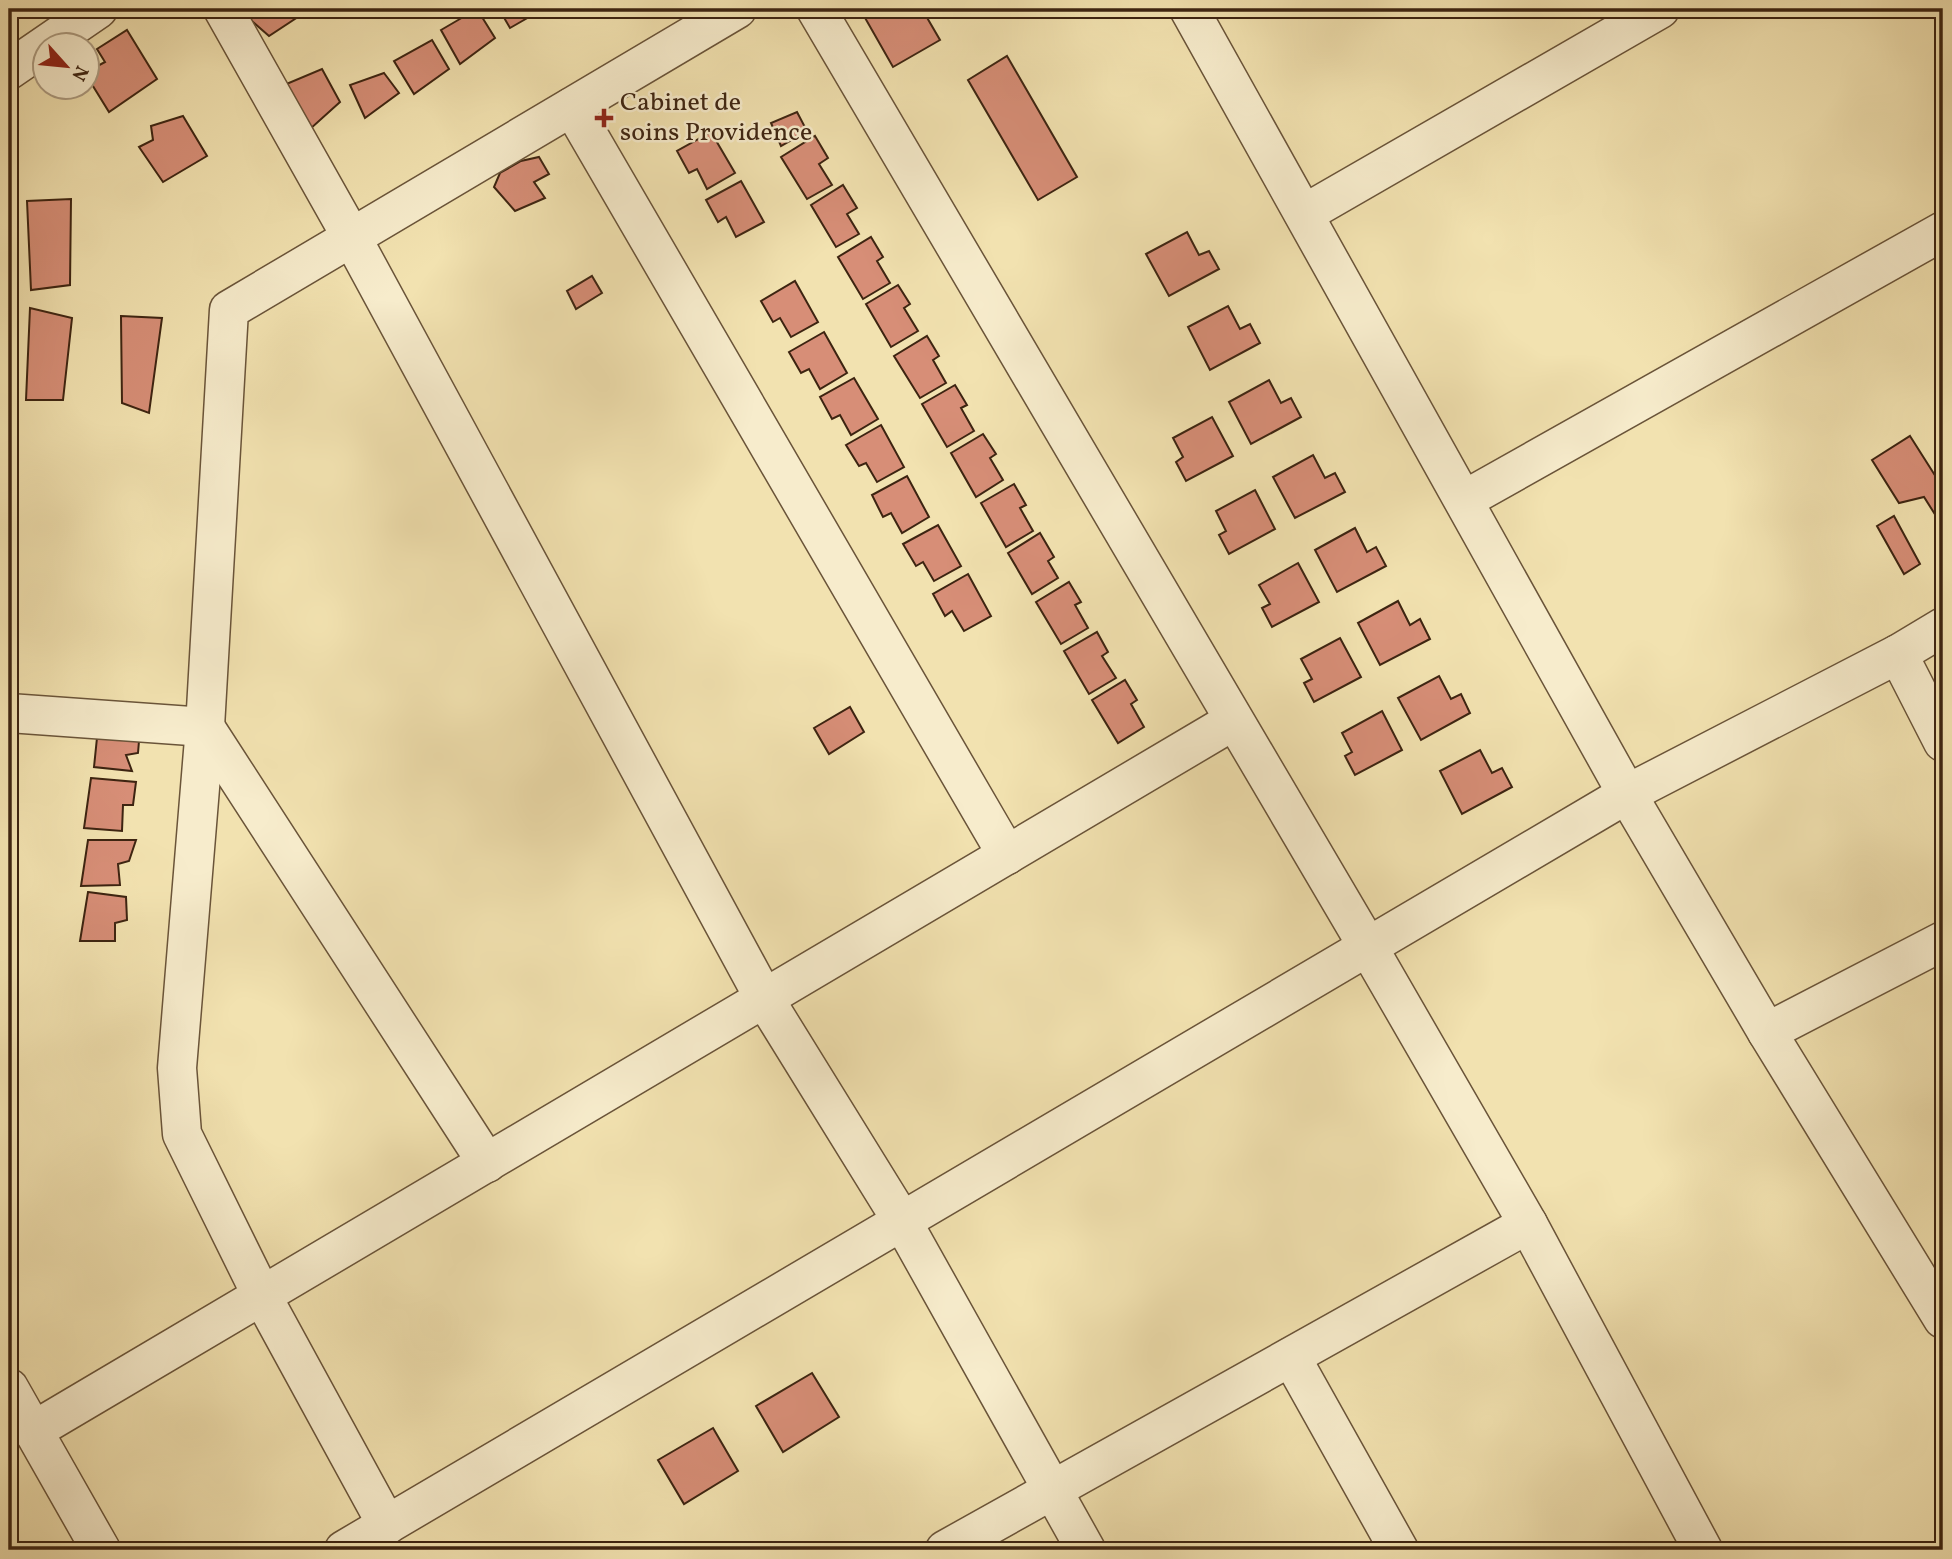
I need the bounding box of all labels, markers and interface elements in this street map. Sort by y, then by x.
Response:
north arrow [32,32,102,102]
text: N [65,61,94,85]
place label: Cabinet de soins Providence [620,85,812,151]
marker: Cabinet de soins Providence [594,108,614,128]

